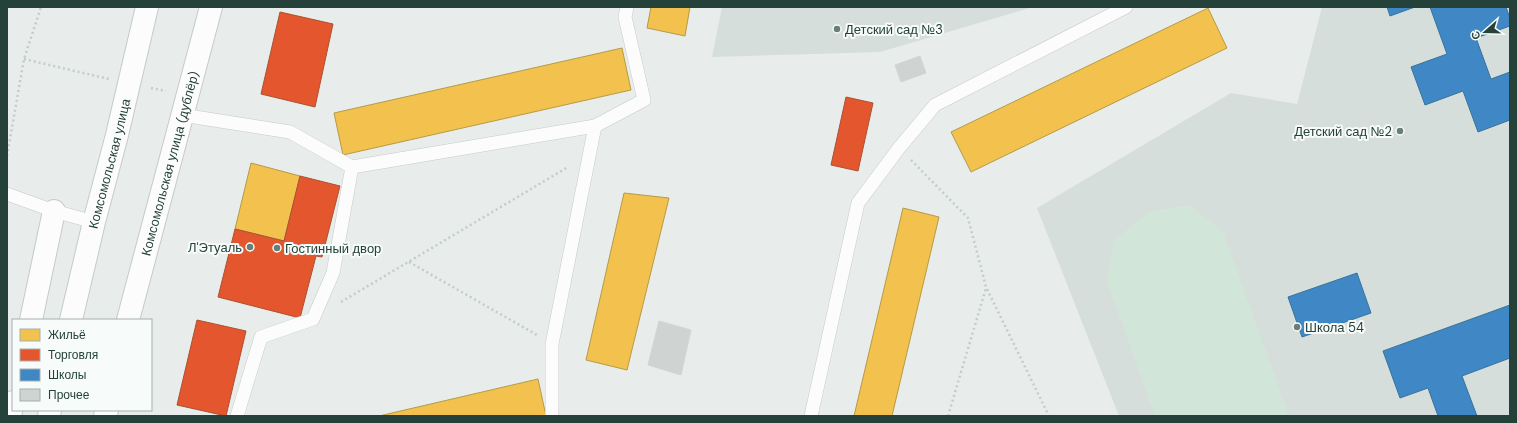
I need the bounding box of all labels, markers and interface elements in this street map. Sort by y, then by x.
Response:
north arrow [1465,12,1505,52]
place label: Детский сад №3 [845,21,943,38]
marker: Детский сад №3 [832,24,842,34]
text: С [1468,29,1484,42]
street label: Комсомольская улица (дублёр) [137,69,202,258]
street label: Комсомольская улица [84,96,134,230]
place label: Детский сад №2 [1294,123,1392,140]
marker: Детский сад №2 [1395,126,1405,136]
place label: Л'Этуаль [188,239,242,256]
place label: Гостинный двор [285,240,381,257]
marker: Л'Этуаль [245,242,255,252]
marker: Гостинный двор [272,243,282,253]
legend [12,319,152,411]
place label: Школа 54 [1305,319,1364,336]
marker: Школа 54 [1292,322,1302,332]
text: Жильё [48,327,86,343]
text: Торговля [48,347,98,363]
text: Школы [48,367,86,383]
text: Прочее [48,387,90,403]

